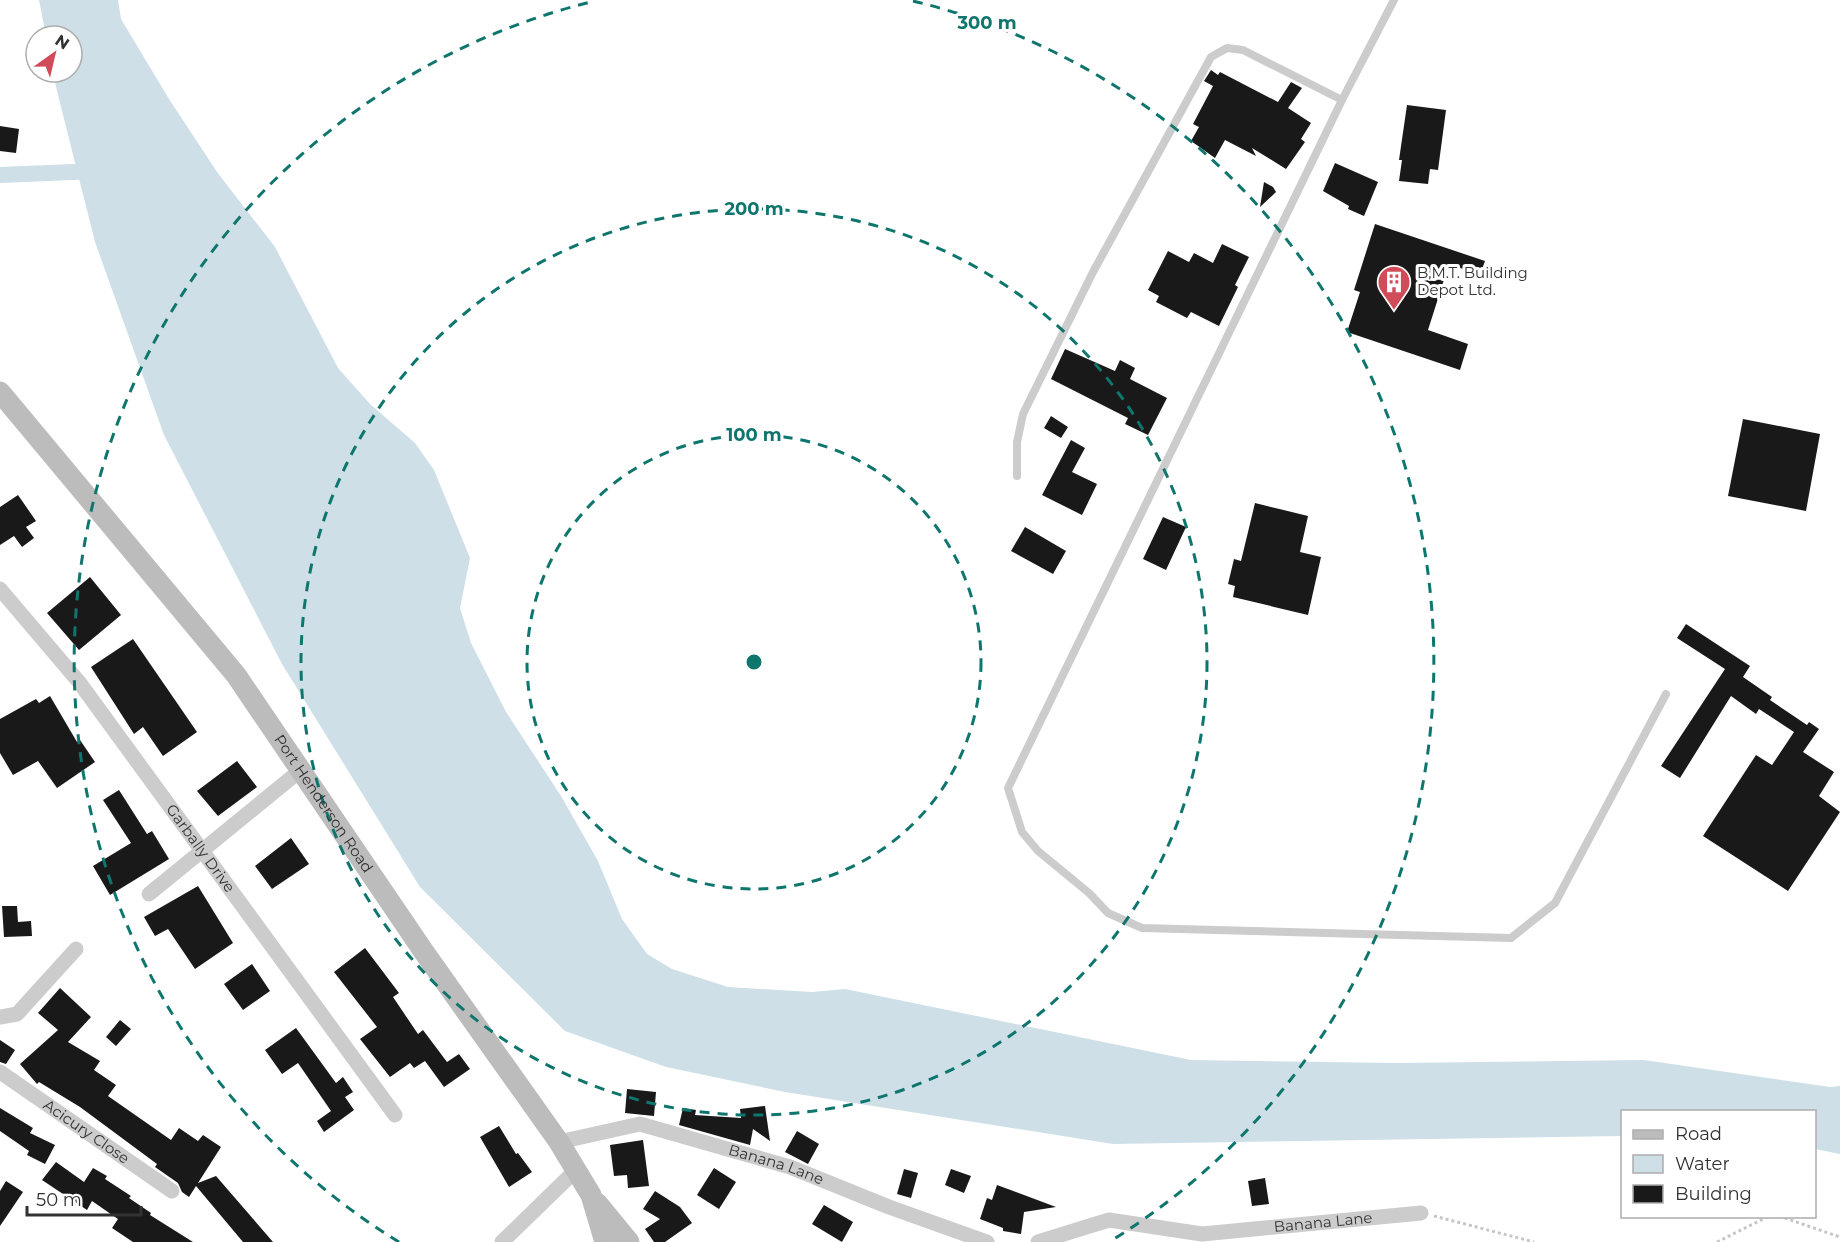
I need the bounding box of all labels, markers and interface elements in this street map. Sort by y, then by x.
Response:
text: 300 m [956,12,1017,34]
north arrow [24,24,84,84]
text: N [51,30,73,53]
text: 200 m [724,198,784,220]
place label: B.M.T. Building Depot Ltd. [1417,263,1528,299]
building icon: B.M.T. Building Depot Ltd. [1376,264,1412,311]
text: 100 m [726,424,782,446]
centre of rings [744,652,764,672]
street label: Port Henderson Road [270,731,377,876]
street label: Garbally Drive [162,800,239,896]
street label: Acicury Close [40,1095,133,1168]
legend [1621,1110,1816,1218]
text: Road [1675,1123,1722,1145]
street label: Banana Lane [726,1140,827,1189]
text: Water [1675,1153,1730,1175]
scale bar [27,1179,141,1217]
text: Building [1675,1183,1752,1205]
text: 50 m [36,1189,82,1211]
street label: Banana Lane [1273,1208,1373,1236]

